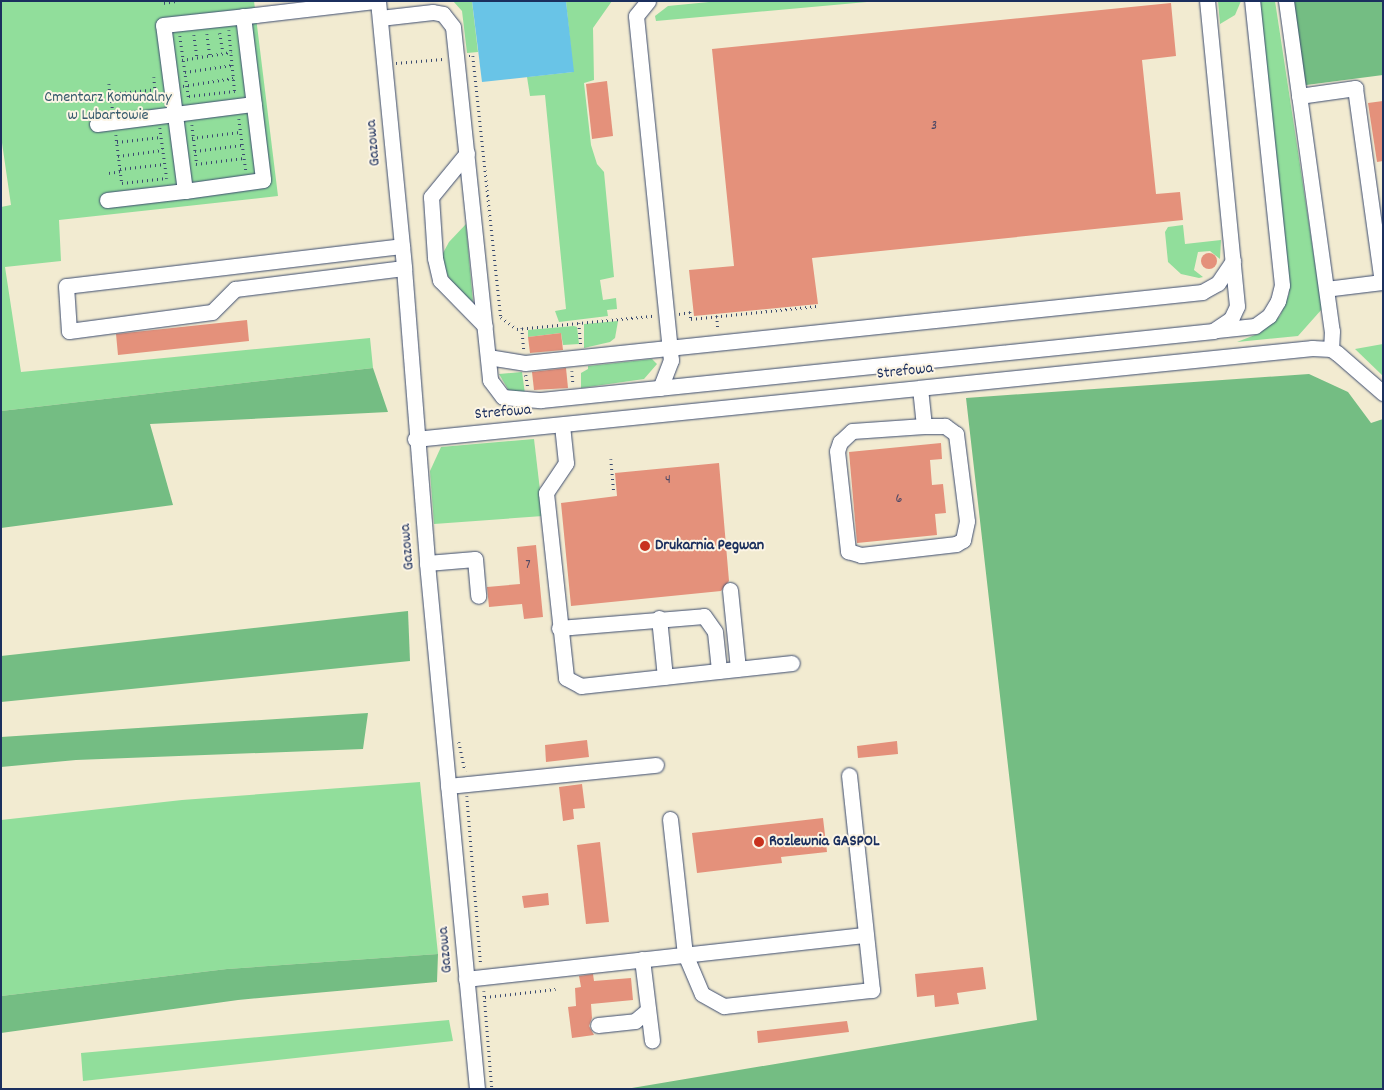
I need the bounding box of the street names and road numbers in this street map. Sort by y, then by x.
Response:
street label: Gazowa [362,119,386,167]
street label: Strefowa [876,359,934,385]
street label: Strefowa [474,401,532,425]
street label: Gazowa [396,523,420,571]
street label: Gazowa [434,926,458,974]

